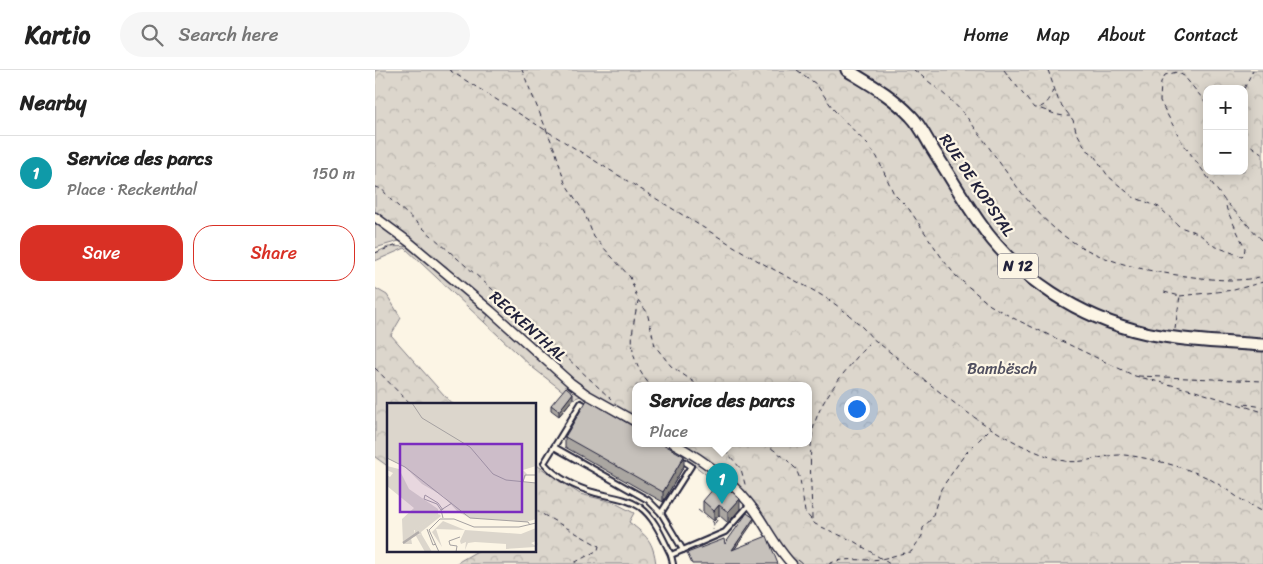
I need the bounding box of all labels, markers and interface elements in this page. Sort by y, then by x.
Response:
search box [120,12,470,57]
text: Kartio [25,14,90,56]
text: Search here [178,18,279,51]
text: Home [964,19,1009,51]
text: Map [1037,19,1070,51]
text: About [1098,19,1146,51]
text: Contact [1174,19,1238,51]
icon: search [138,21,166,49]
text: Nearby [20,84,86,122]
map controls [1203,85,1248,175]
button: + [1203,85,1248,130]
street label: RUE DE KOPSTAL [932,127,1023,243]
button: − [1203,130,1248,175]
text: Service des parcs [67,142,212,175]
text: 1 [33,159,39,188]
text: 150 m [312,159,355,188]
text: Place · Reckenthal [67,175,197,204]
button: Save [20,225,183,281]
button: Share [193,225,355,281]
road number: N 12 [998,254,1038,278]
street label: RECKENTHAL [483,283,574,369]
park label: Bambësch [967,354,1037,383]
popup [632,382,812,447]
text: Service des parcs [649,384,795,417]
your location [844,396,870,422]
inset map [387,403,536,552]
text: Place [649,417,688,446]
pin: 1 [706,463,738,504]

